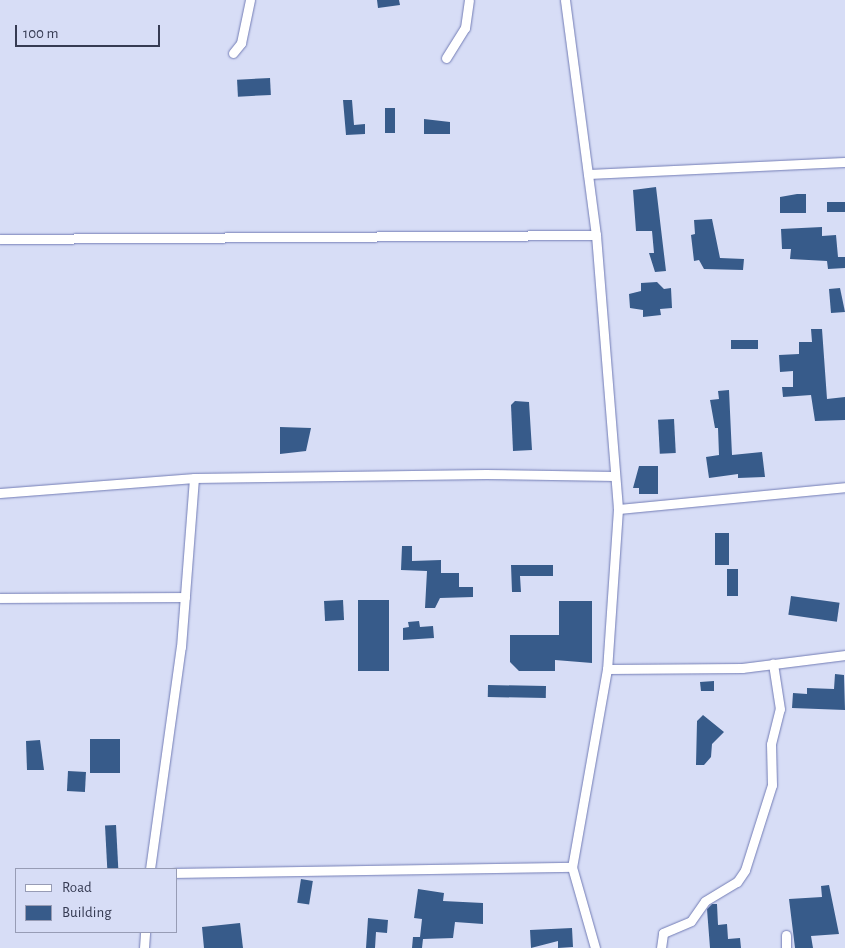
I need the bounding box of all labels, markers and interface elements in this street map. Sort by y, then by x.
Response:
scale bar [18,15,162,47]
text: 100 m [23,26,58,41]
legend [15,868,178,933]
text: Road [62,880,92,895]
text: Building [62,905,112,920]

